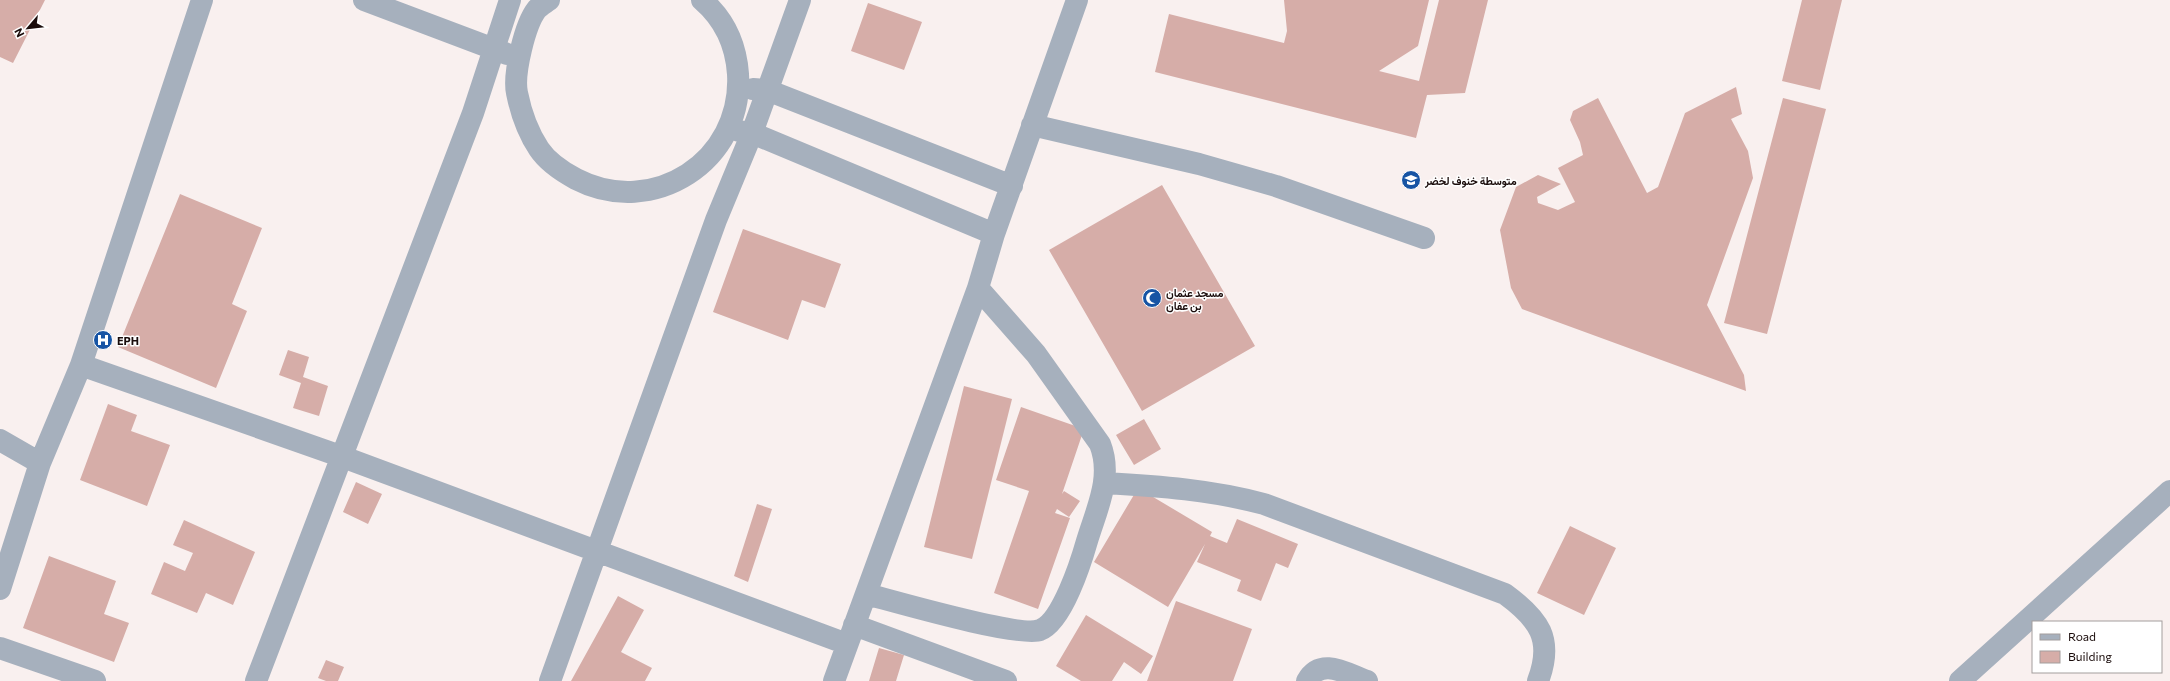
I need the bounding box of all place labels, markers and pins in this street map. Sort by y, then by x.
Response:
school or university icon: متوسطة خنوف لخضر [1400,169,1422,191]
place label: متوسطة خنوف لخضر [1424,174,1517,188]
place label: مسجد عثمان بن عفان [1166,286,1224,313]
mosque icon: مسجد عثمان بن عفان [1141,287,1163,309]
hospital icon: EPH [92,329,114,351]
place label: EPH [117,334,139,347]

